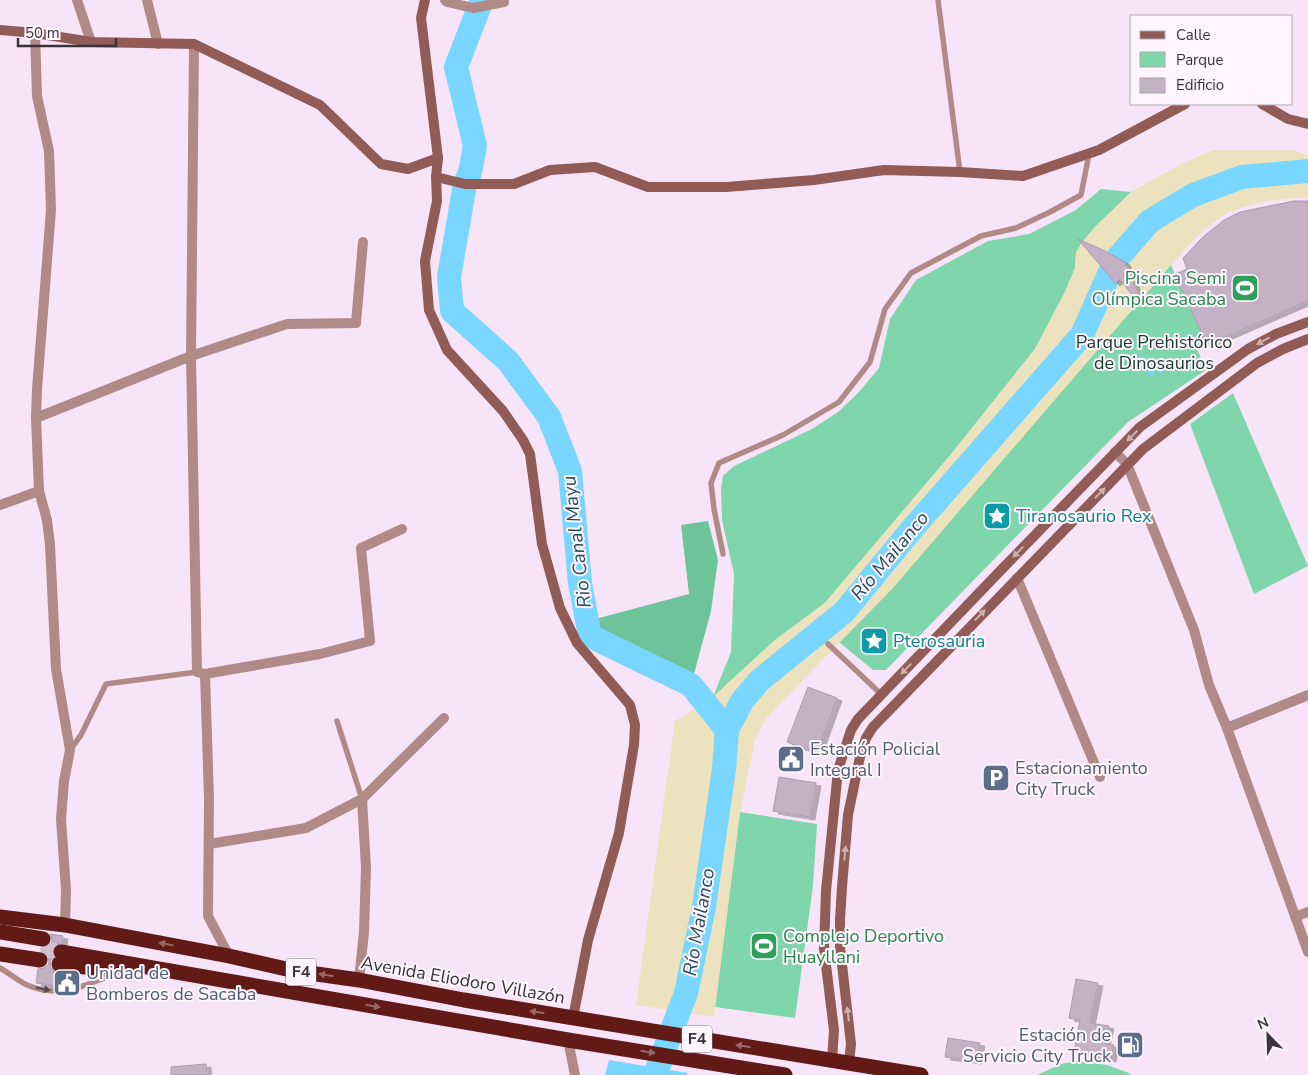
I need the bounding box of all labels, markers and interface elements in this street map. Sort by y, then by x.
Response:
scale bar [18,15,115,47]
legend [1130,15,1293,105]
text: 50 m [25,23,60,43]
text: Calle [1176,25,1211,45]
text: Parque [1176,50,1224,70]
text: Edificio [1176,75,1224,95]
place label: Piscina Semi Olímpica Sacaba [1092,266,1226,311]
sports icon: Piscina Semi Olímpica Sacaba [1230,273,1260,303]
park label: Parque Prehistórico de Dinosaurios [1076,330,1232,375]
one-way arrow [1256,337,1271,345]
one-way arrow [1126,429,1138,441]
water label: Rio Canal Mayu [556,474,598,610]
one-way arrow [1093,487,1105,499]
place icon: Tiranosaurio Rex [982,501,1012,531]
place label: Tiranosaurio Rex [1016,504,1152,528]
water label: Río Mailanco [845,506,935,606]
one-way arrow [1012,546,1024,558]
one-way arrow [974,610,986,622]
place icon: Pterosauria [859,626,889,656]
place label: Pterosauria [893,629,985,653]
one-way arrow [900,663,912,675]
place label: Estación Policial Integral I [810,737,941,782]
public building icon: Estación Policial Integral I [776,744,806,774]
place label: Estacionamiento City Truck [1015,756,1148,801]
parking icon: Estacionamiento City Truck [981,763,1011,793]
one-way arrow [841,844,849,860]
water label: Río Mailanco [677,866,721,978]
place label: Complejo Deportivo Huayllani [783,924,944,969]
sports icon: Complejo Deportivo Huayllani [749,931,779,961]
one-way arrow [158,939,174,947]
street label: Avenida Eliodoro Villazón [359,950,567,1010]
road number: F4 [286,959,316,986]
place label: Unidad de Bomberos de Sacaba [86,961,256,1006]
public building icon: Unidad de Bomberos de Sacaba [52,968,82,998]
one-way arrow [317,971,333,979]
one-way arrow [36,986,52,994]
one-way arrow [366,1003,382,1011]
one-way arrow [844,1006,852,1022]
one-way arrow [529,1008,545,1016]
north arrow [1243,1010,1293,1060]
text: N [1255,1013,1272,1034]
place label: Estación de Servicio City Truck [963,1023,1112,1068]
road number: F4 [682,1026,712,1052]
fuel station icon: Estación de Servicio City Truck [1115,1030,1145,1060]
one-way arrow [735,1042,751,1050]
one-way arrow [640,1049,656,1057]

